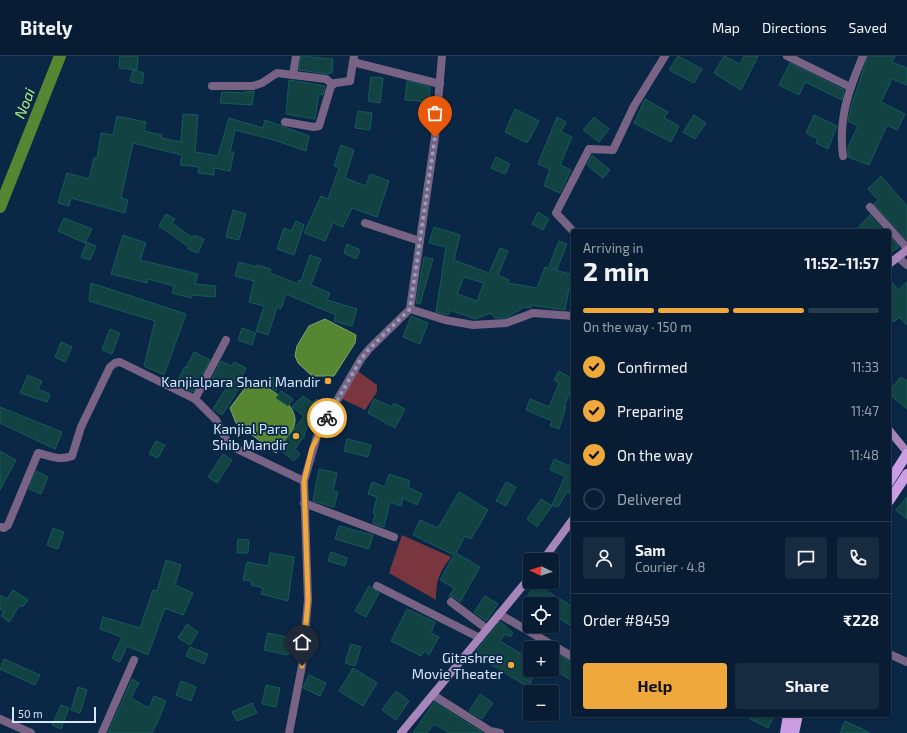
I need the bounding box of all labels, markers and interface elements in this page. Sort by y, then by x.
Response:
text: Bitely [20,16,72,39]
text: Map [712,19,740,36]
text: Directions [762,19,827,36]
text: Saved [849,19,887,36]
water label: Noai [10,85,38,121]
pin [418,96,452,137]
icon: bag [424,102,446,124]
text: Arriving in [583,240,643,256]
text: 11:52–11:57 [804,254,879,272]
text: 2 min [583,255,649,286]
text: On the way · 150 m [583,319,692,335]
icon: check [583,356,605,378]
text: Confirmed [617,358,688,376]
text: 11:33 [851,359,879,375]
place label: Kanjialpara Shani Mandir [161,373,320,390]
marker: Kanjialpara Shani Mandir [323,376,333,386]
courier [307,398,347,438]
icon: check [583,400,605,422]
text: Preparing [617,402,683,420]
text: 11:47 [851,403,879,419]
icon: bike [316,407,338,429]
place label: Kanjial Para Shib Mandir [212,420,288,453]
marker: Kanjial Para Shib Mandir [291,431,301,441]
icon: check [583,444,605,466]
text: On the way [617,446,693,464]
text: 11:48 [850,447,879,463]
text: Delivered [617,490,682,508]
button: person [583,537,625,579]
button: chat [785,537,827,579]
button: phone [837,537,879,579]
text: Sam [635,541,666,559]
north arrow [523,553,559,589]
map controls [523,553,559,721]
text: Courier · 4.8 [635,559,705,575]
button: locate [523,597,559,633]
text: Order #8459 [583,611,670,629]
text: ₹228 [843,611,879,629]
pin [285,625,319,666]
icon: home [291,631,313,653]
button: + [523,641,559,677]
place label: Gitashree Movie Theater [412,649,503,682]
marker: Gitashree Movie Theater [506,660,516,670]
button: Help [583,663,727,709]
button: Share [735,663,879,709]
button: − [523,685,559,721]
scale bar [12,705,96,724]
text: 50 m [18,707,43,720]

